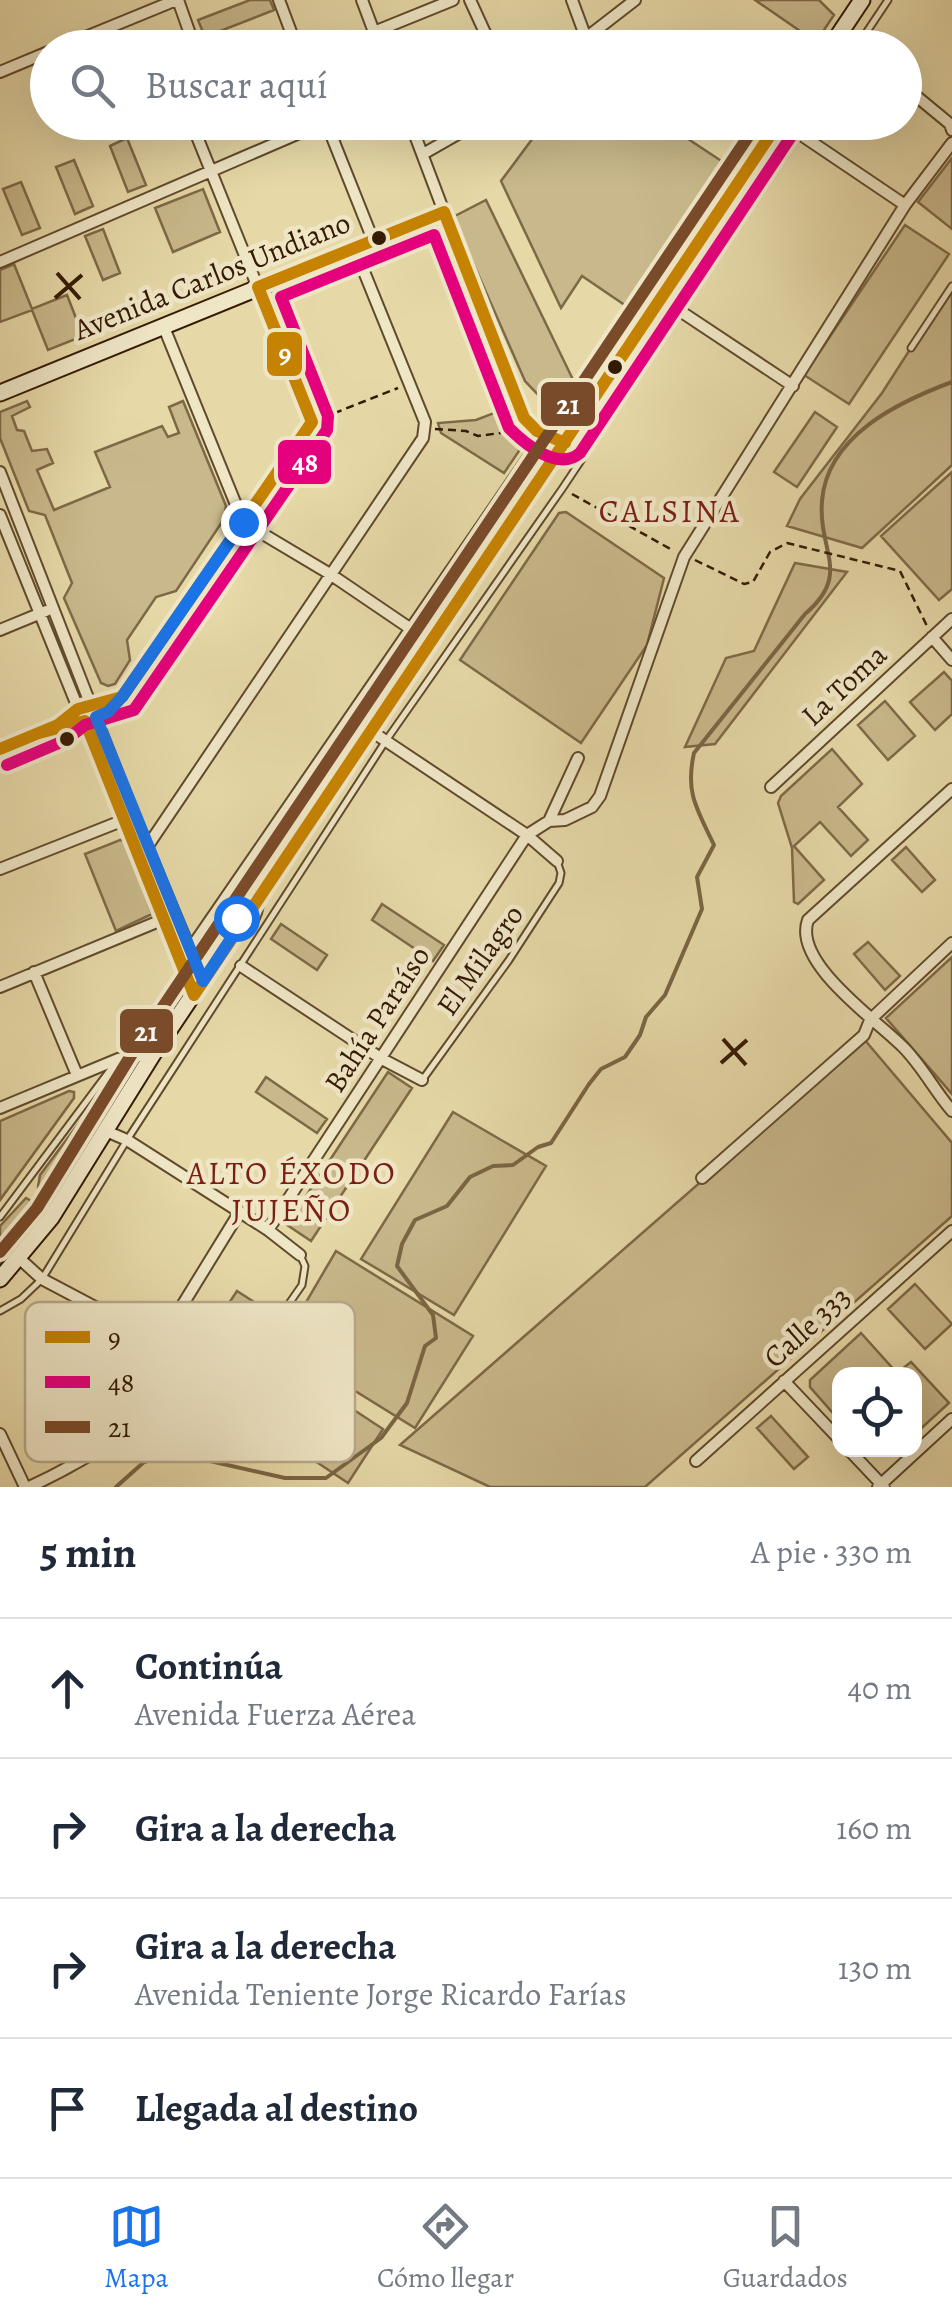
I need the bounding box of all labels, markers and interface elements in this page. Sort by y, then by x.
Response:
search box [30,30,922,140]
icon: search [65,58,120,113]
text: Buscar aquí [145,59,328,111]
street label: Avenida Carlos Undiano [67,202,356,350]
unlabelled marker [369,228,389,248]
line badge: 9 [265,330,304,378]
text: 9 [279,335,292,373]
unlabelled marker [605,357,625,377]
line badge: 21 [539,380,597,428]
text: 21 [556,386,580,424]
line badge: 48 [276,438,333,486]
text: 48 [292,444,318,482]
district label: CALSINA [599,489,741,533]
route end [221,500,267,546]
street label: La Toma [792,635,896,735]
unlabelled marker [57,729,77,749]
route start [214,896,260,942]
street label: El Milagro [427,896,533,1024]
street label: Bahía Paraíso [315,938,439,1100]
line badge: 21 [118,1007,175,1055]
text: 21 [134,1013,158,1051]
district label: ALTO ÉXODO JUJEÑO [186,1151,397,1232]
street label: Calle 333 [755,1277,859,1377]
legend [25,1302,355,1462]
text: 9 [108,1319,121,1357]
text: 48 [108,1364,134,1402]
map controls [832,1367,922,1457]
button: locate [832,1367,922,1457]
text: 21 [108,1409,131,1447]
text: 5 min [40,1524,136,1581]
text: A pie · 330 m [751,1530,912,1574]
text: Continúa [135,1640,283,1692]
icon: ahead [40,1661,95,1716]
text: 40 m [847,1666,912,1710]
text: Avenida Fuerza Aérea [135,1692,416,1736]
icon: right [40,1801,95,1856]
text: Gira a la derecha [135,1802,396,1854]
text: 160 m [836,1806,912,1850]
text: Gira a la derecha [135,1920,396,1972]
icon: right [40,1941,95,1996]
text: 130 m [838,1946,912,1990]
text: Avenida Teniente Jorge Ricardo Farías [135,1972,627,2016]
icon: arrive [40,2081,95,2136]
text: Llegada al destino [135,2082,418,2134]
tab: Mapa [104,2199,169,2297]
tab: Cómo llegar [377,2199,514,2297]
tab: Guardados [723,2199,848,2297]

